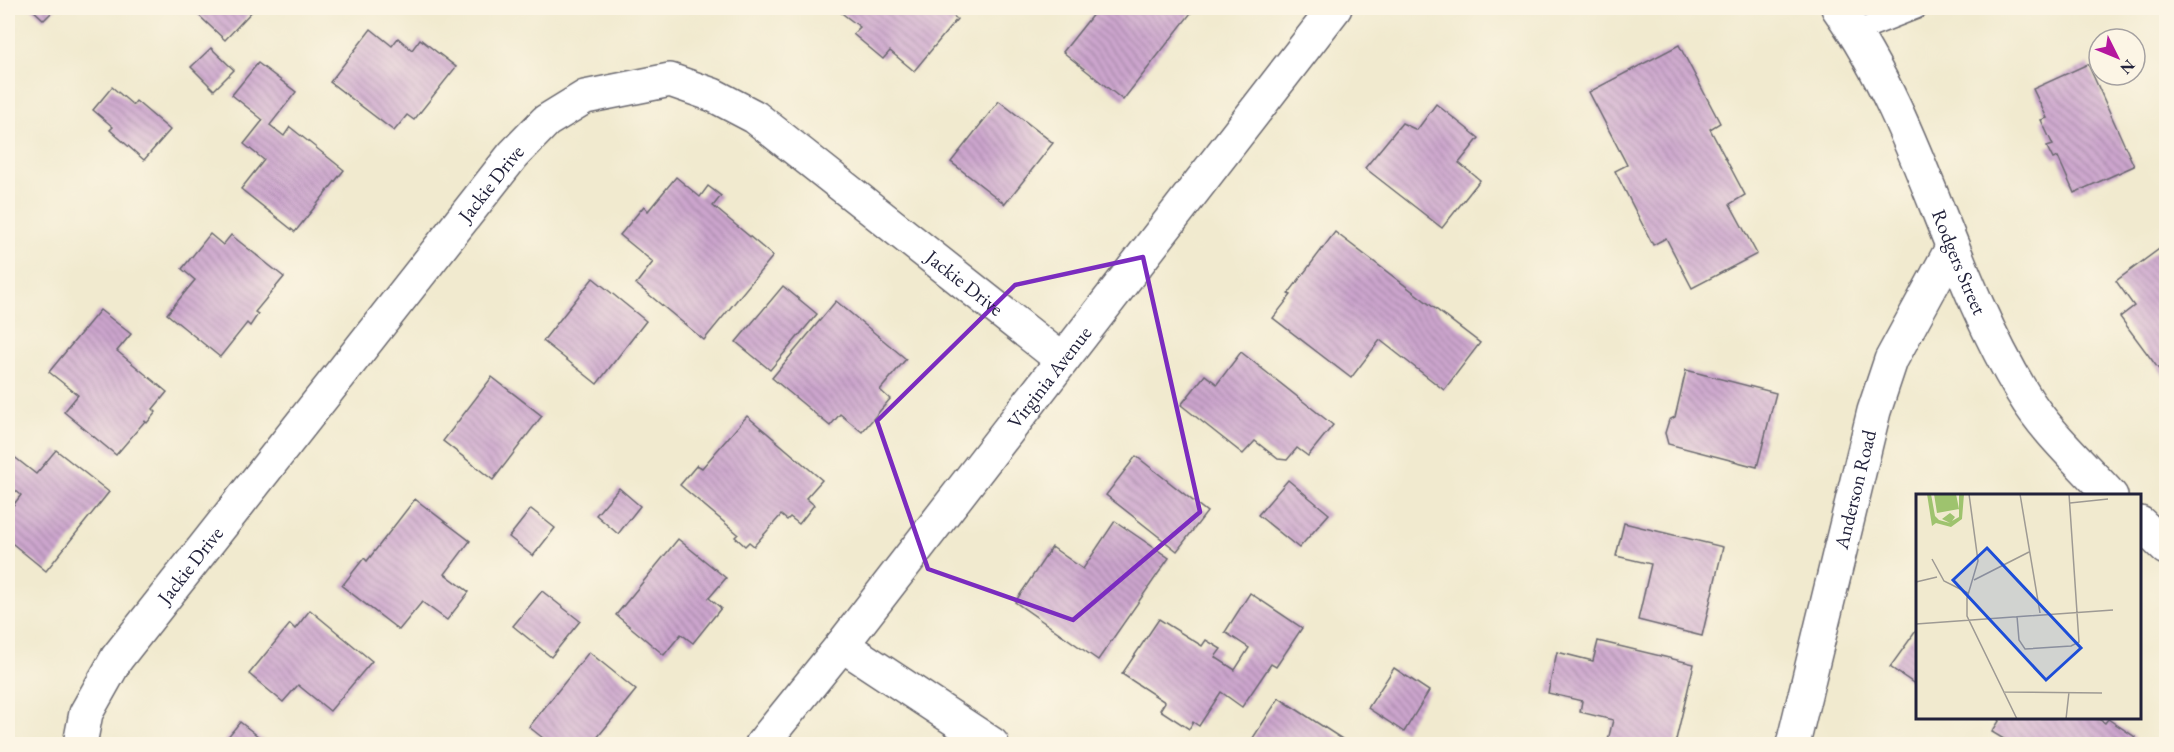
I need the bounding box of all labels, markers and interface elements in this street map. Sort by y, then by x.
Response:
north arrow [2087,27,2147,87]
text: N [2115,55,2140,79]
street label: Jackie Drive [451,139,529,229]
street label: Rodgers Street [1926,205,1993,319]
street label: Jackie Drive [919,243,1009,322]
street label: Virginia Avenue [1001,320,1097,434]
street label: Anderson Road [1828,426,1882,553]
inset map [1916,494,2141,719]
street label: Jackie Drive [150,521,229,611]

